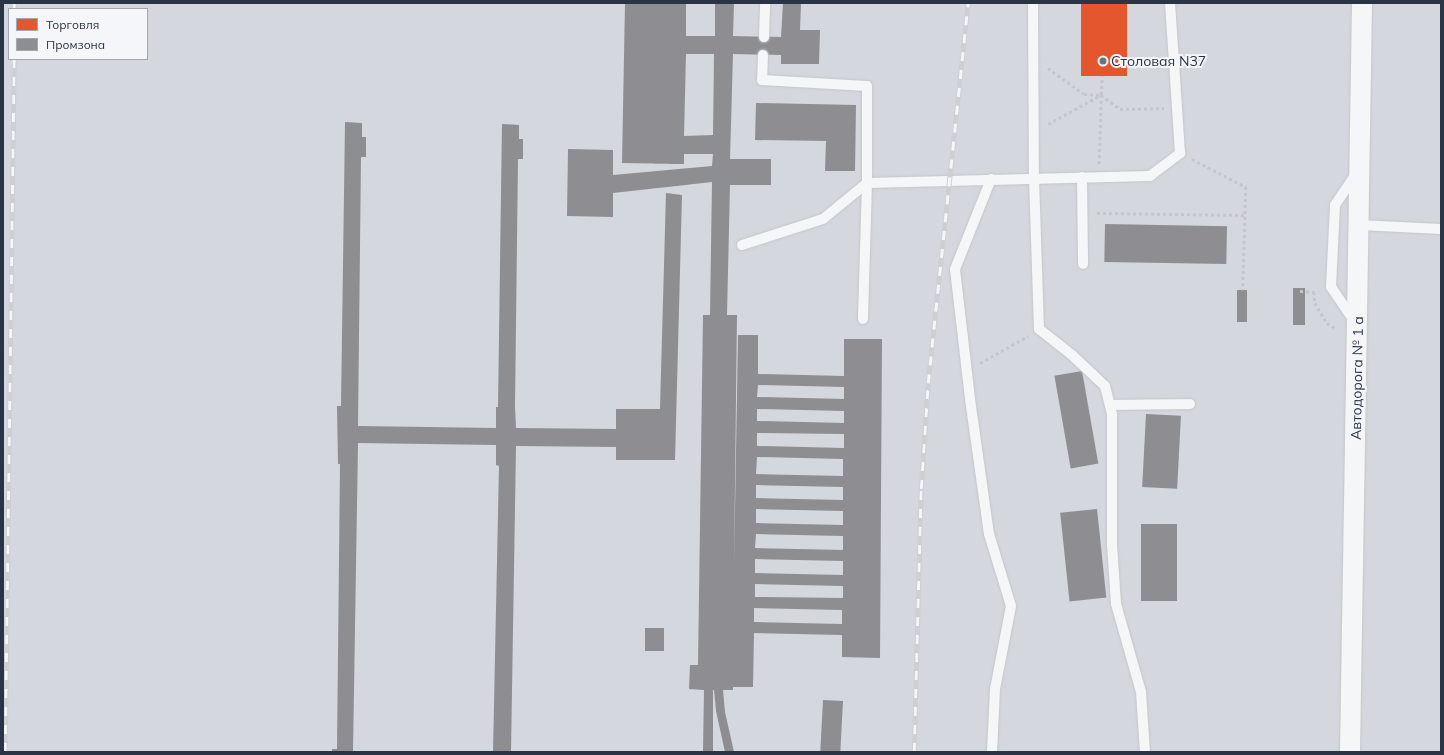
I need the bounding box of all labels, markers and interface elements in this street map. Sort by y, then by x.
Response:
legend [8,8,148,60]
text: Торговля [46,17,99,32]
text: Промзона [46,37,105,52]
place label: Столовая N37 [1111,53,1206,69]
marker: Столовая N37 [1098,56,1108,66]
street label: Автодорога № 1 а [1348,316,1366,440]

